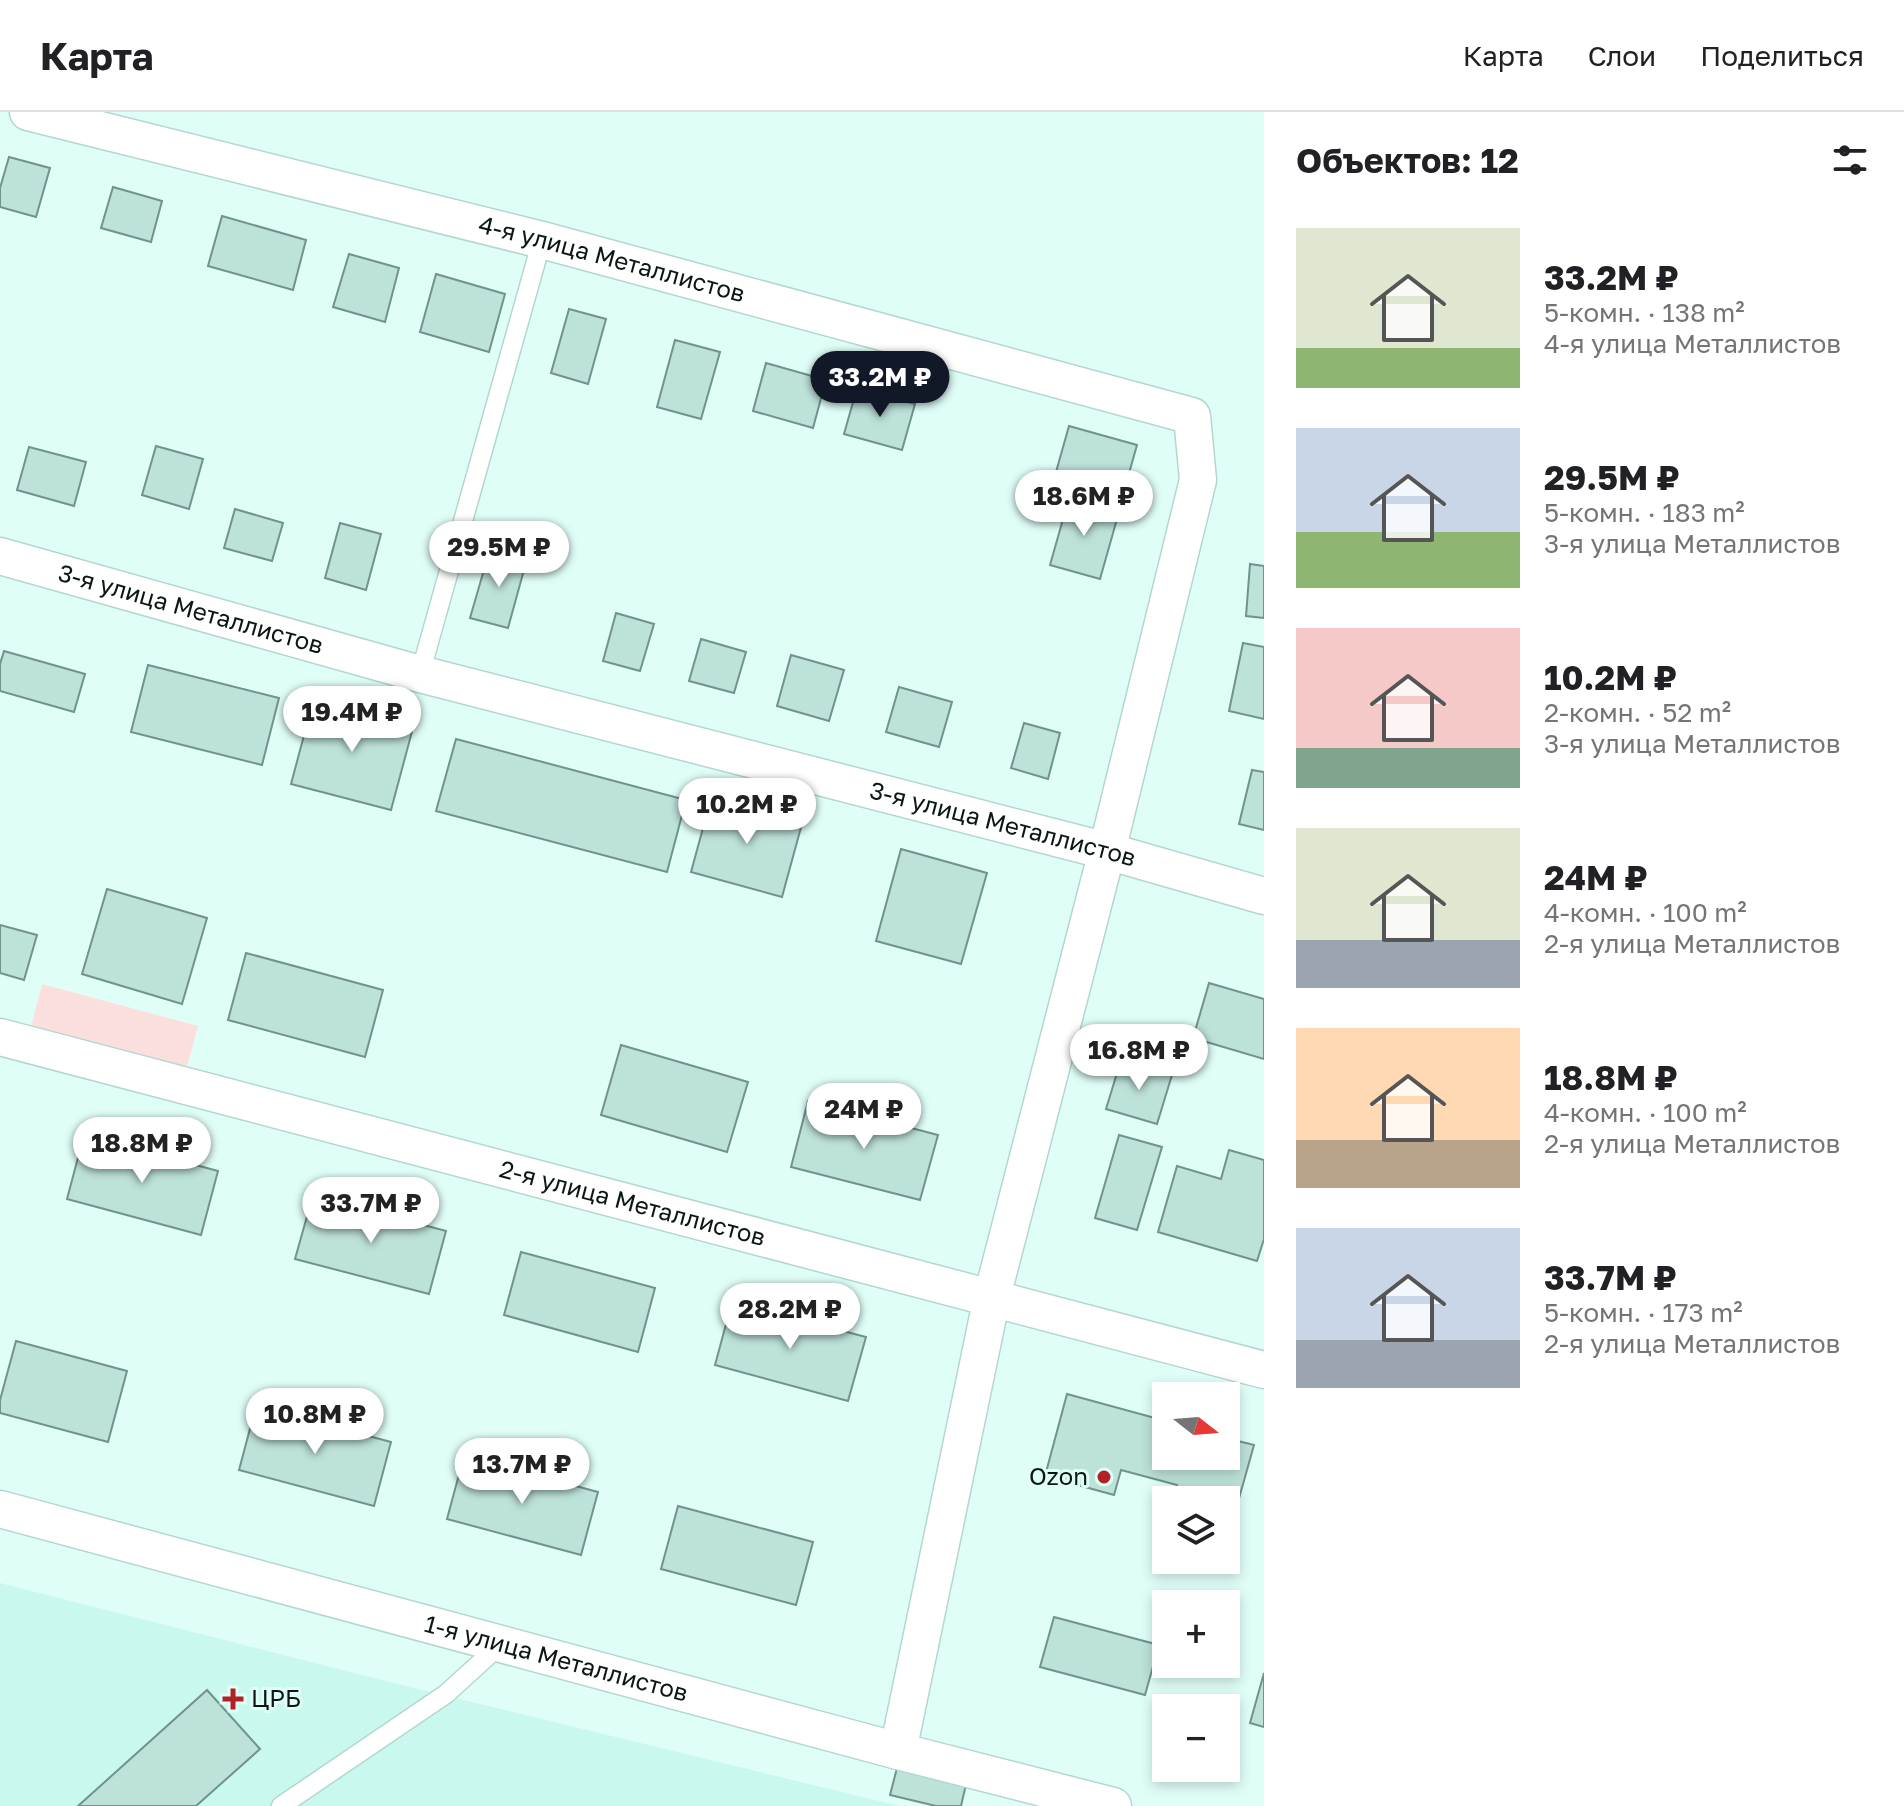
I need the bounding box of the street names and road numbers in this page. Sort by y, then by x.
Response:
street label: 4-я улица Металлистов [476,209,748,307]
street label: 3-я улица Металлистов [55,557,327,659]
street label: 3-я улица Металлистов [867,774,1139,872]
street label: 2-я улица Металлистов [497,1153,769,1251]
street label: 1-я улица Металлистов [422,1608,691,1707]

